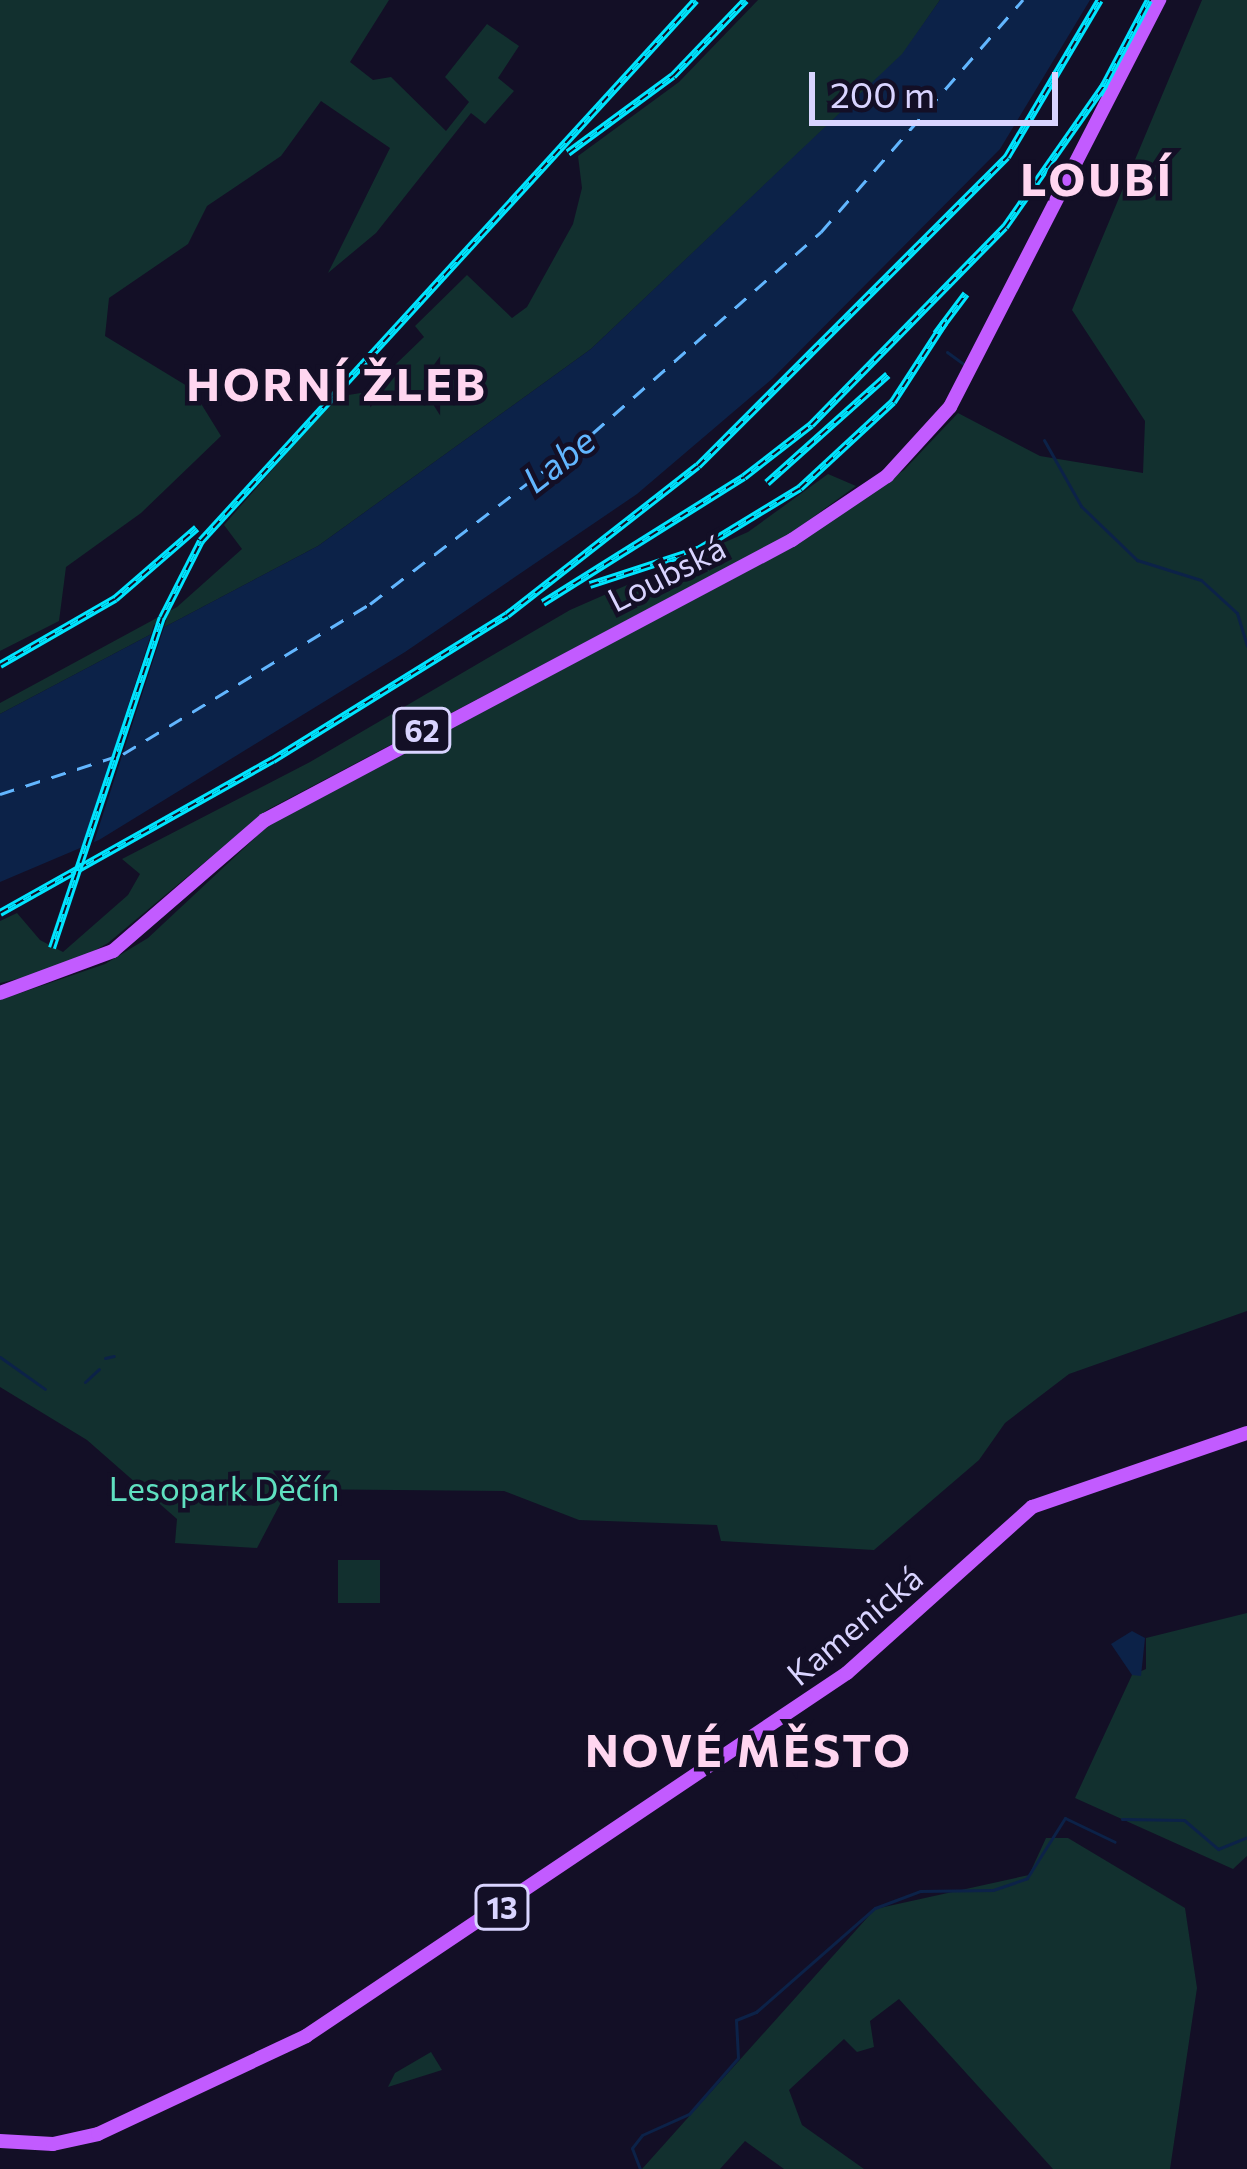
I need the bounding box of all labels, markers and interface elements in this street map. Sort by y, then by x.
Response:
scale bar [815,48,1064,122]
text: 200 m [830,71,935,115]
district label: LOUBÍ [1020,151,1174,205]
district label: HORNÍ ŽLEB [186,356,488,410]
water label: Labe [513,417,603,501]
street label: Loubská [601,527,731,619]
road number: 62 [392,706,452,754]
park label: Lesopark Děčín [109,1468,339,1508]
street label: Kamenická [778,1557,930,1693]
district label: NOVÉ MĚSTO [585,1722,913,1776]
road number: 13 [472,1883,532,1931]

